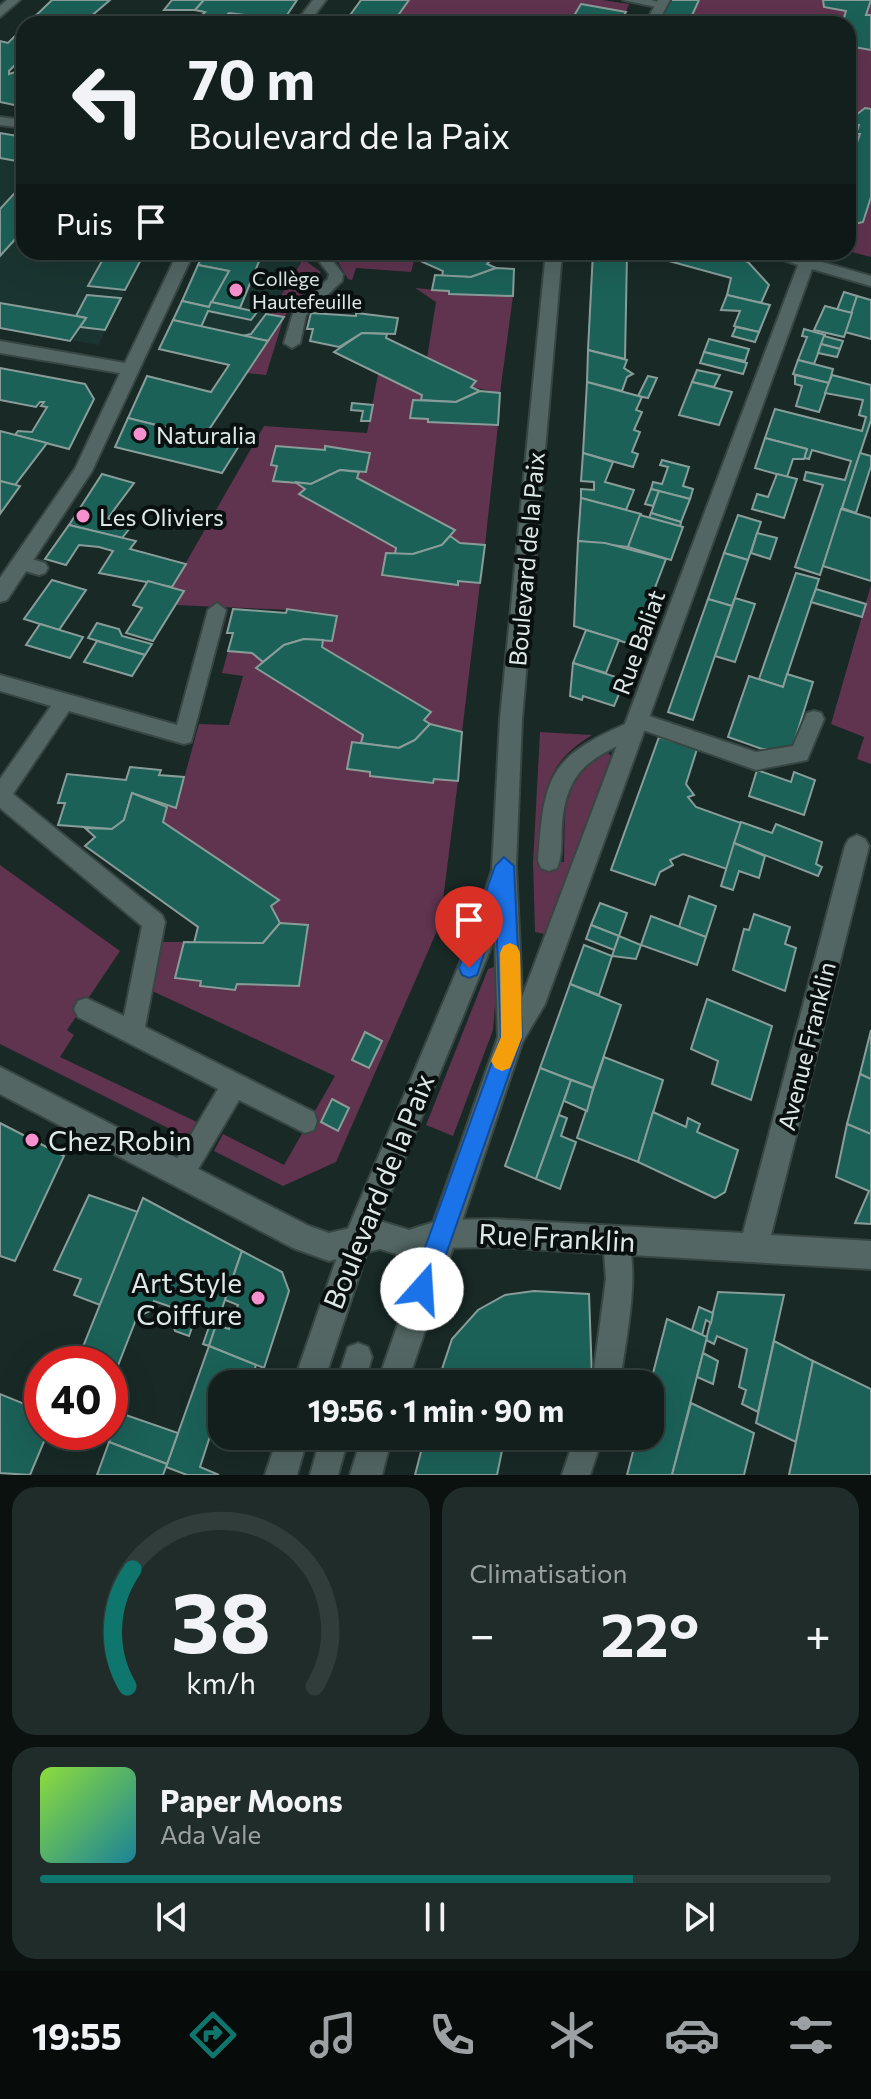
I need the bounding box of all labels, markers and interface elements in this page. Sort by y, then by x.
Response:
text: 70 m [188,43,315,112]
icon: left [56,48,160,152]
text: Boulevard de la Paix [188,112,510,156]
icon: arrive [129,200,173,244]
text: Puis [56,204,113,241]
place label: Collège Hautefeuille [252,266,362,313]
marker: Collège Hautefeuille [227,281,245,299]
place label: Naturalia [156,420,257,449]
marker: Naturalia [131,425,149,443]
street label: Boulevard de la Paix [502,450,550,667]
place label: Les Oliviers [99,502,224,531]
marker: Les Oliviers [74,507,92,525]
street label: Rue Baliat [606,586,670,698]
pin [435,886,503,968]
icon: arrive [447,898,491,942]
street label: Avenue Franklin [771,959,841,1133]
street label: Boulevard de la Paix [315,1068,441,1314]
place label: Chez Robin [48,1123,192,1157]
marker: Chez Robin [23,1131,41,1149]
street label: Rue Franklin [478,1216,636,1258]
position arrow [380,1247,464,1331]
place label: Art Style Coiffure [131,1265,242,1331]
marker: Art Style Coiffure [249,1289,267,1307]
speed limit sign: 40 [24,1346,128,1450]
text: 19:56 · 1 min · 90 m [308,1391,564,1428]
text: Climatisation [470,1557,627,1588]
text: 38 [171,1568,271,1670]
text: 22° [600,1596,699,1669]
text: − [470,1606,495,1660]
text: + [805,1606,831,1660]
text: km/h [186,1665,256,1700]
text: Paper Moons [160,1781,343,1818]
text: Ada Vale [160,1818,261,1849]
icon: previous [150,1895,194,1939]
icon: pause [413,1895,457,1939]
icon: next [677,1895,721,1939]
icon: directions [185,2007,241,2063]
icon: music [305,2007,361,2063]
icon: phone [424,2007,480,2063]
icon: climate [544,2007,600,2063]
icon: car [664,2007,720,2063]
icon: filters [783,2007,839,2063]
text: 19:55 [32,2013,122,2057]

